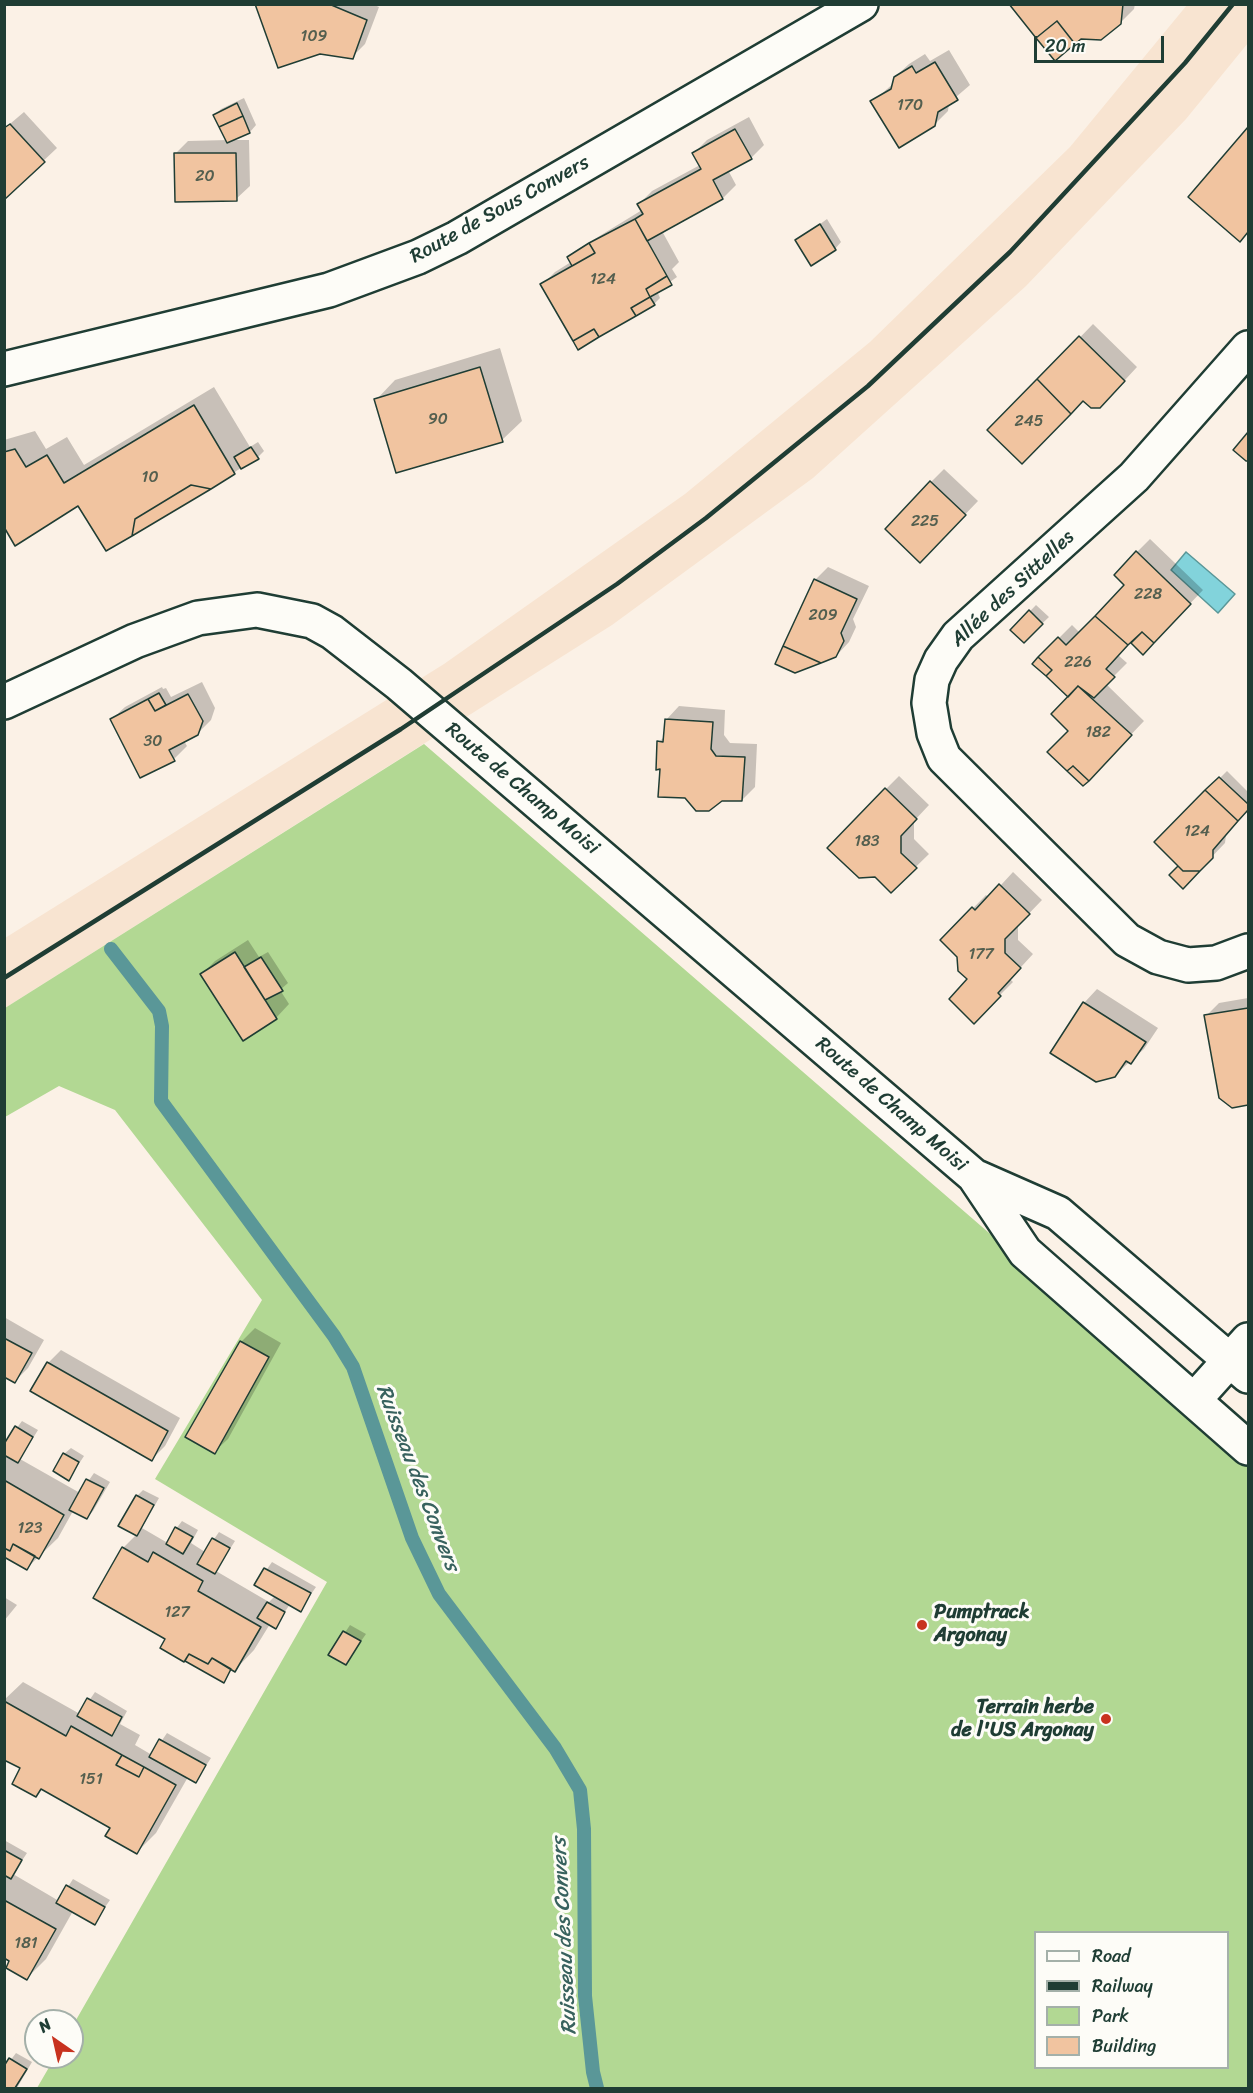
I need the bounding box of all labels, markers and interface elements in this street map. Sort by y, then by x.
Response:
scale bar [1037,24,1168,62]
house number: 109 [301,27,327,47]
text: 20 m [1045,30,1085,62]
house number: 170 [897,96,923,116]
street label: Route de Sous Convers [406,151,594,269]
house number: 20 [195,167,215,187]
house number: 124 [590,270,616,290]
house number: 90 [428,410,448,430]
house number: 245 [1014,412,1044,432]
house number: 10 [142,468,158,488]
house number: 225 [911,512,939,532]
street label: Allée des Sittelles [946,526,1080,652]
house number: 228 [1134,585,1162,605]
house number: 209 [808,606,838,626]
house number: 226 [1064,653,1092,673]
street label: Route de Champ Moisi [440,718,604,860]
house number: 182 [1085,723,1111,743]
house number: 30 [144,732,162,752]
house number: 124 [1184,822,1210,842]
house number: 183 [854,832,880,852]
house number: 177 [968,945,994,965]
street label: Route de Champ Moisi [810,1032,972,1178]
water label: Ruisseau des Convers [370,1381,464,1575]
house number: 123 [18,1519,42,1539]
place label: Pumptrack Argonay [934,1601,1030,1648]
house number: 127 [164,1603,190,1623]
marker: Pumptrack Argonay [915,1618,929,1632]
place label: Terrain herbe de l'US Argonay [951,1696,1094,1743]
marker: Terrain herbe de l'US Argonay [1099,1712,1113,1726]
house number: 151 [79,1770,103,1790]
water label: Ruisseau des Convers [547,1837,583,2035]
legend [1034,1931,1229,2069]
house number: 181 [14,1934,38,1954]
text: Road [1092,1940,1131,1972]
text: Railway [1092,1970,1153,2002]
text: Park [1092,2000,1129,2032]
north arrow [24,2009,84,2069]
text: N [32,2010,57,2040]
text: Building [1092,2030,1156,2062]

